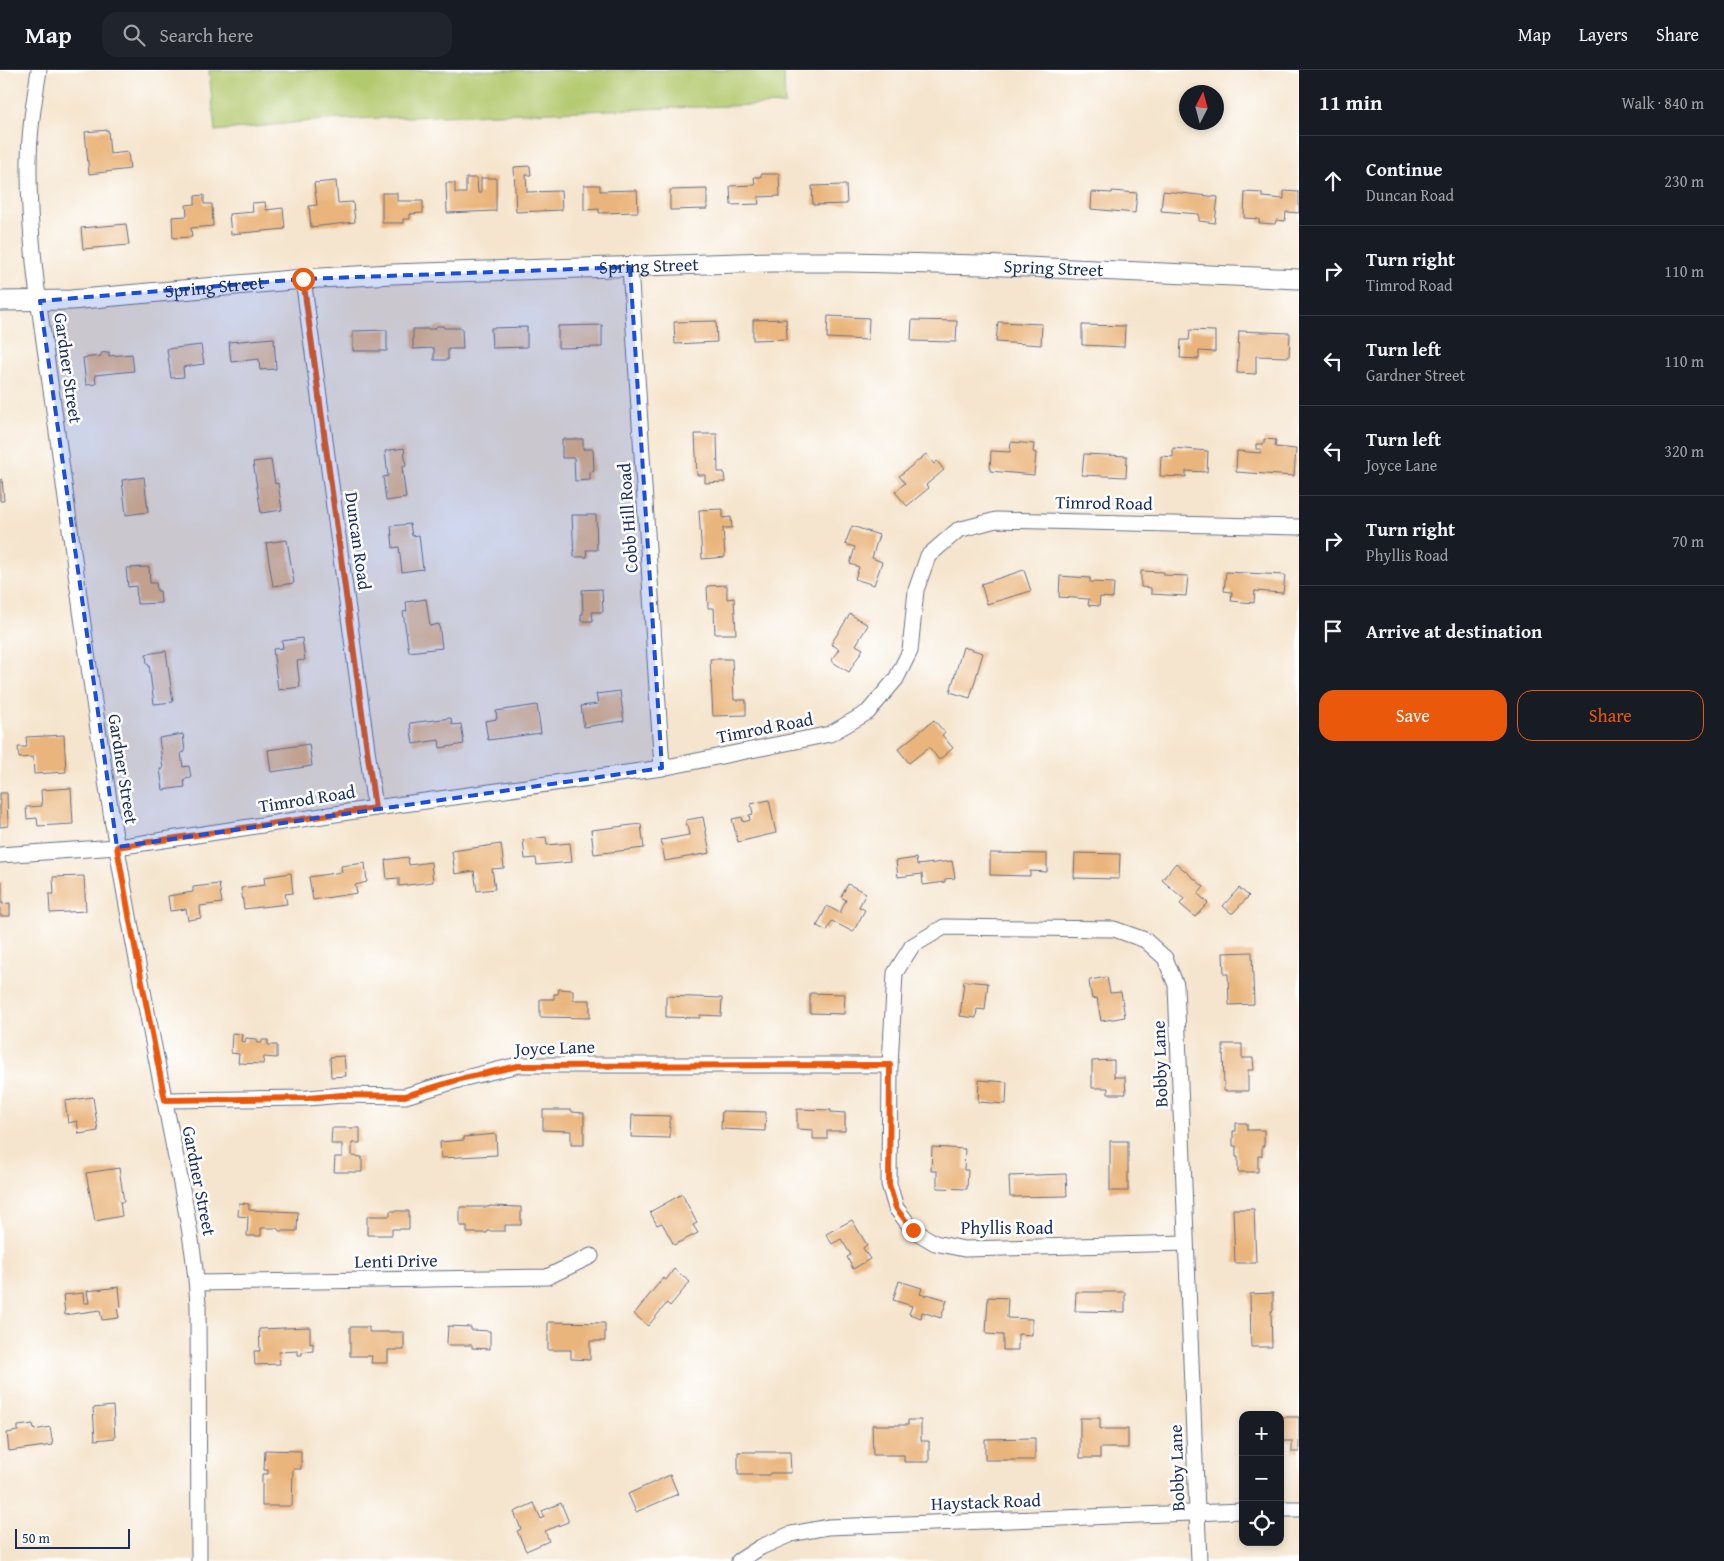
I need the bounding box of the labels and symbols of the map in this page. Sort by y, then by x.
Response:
north arrow [1179,85,1224,130]
street label: Spring Street [599,250,700,280]
street label: Spring Street [1003,252,1105,283]
route start [292,268,315,291]
street label: Spring Street [164,269,266,304]
street label: Gardner Street [47,311,90,426]
street label: Cobb Hill Road [610,462,645,574]
street label: Timrod Road [1055,488,1153,517]
street label: Duncan Road [338,490,379,592]
street label: Timrod Road [715,705,816,750]
street label: Gardner Street [101,712,146,827]
street label: Timrod Road [257,777,358,819]
street label: Bobby Lane [1144,1020,1175,1108]
street label: Joyce Lane [513,1033,595,1062]
street label: Gardner Street [176,1124,223,1239]
street label: Phyllis Road [961,1214,1054,1241]
route end [902,1219,925,1242]
street label: Lenti Drive [354,1246,438,1275]
street label: Bobby Lane [1161,1424,1192,1512]
street label: Haystack Road [931,1486,1042,1517]
scale bar [15,1526,130,1549]

